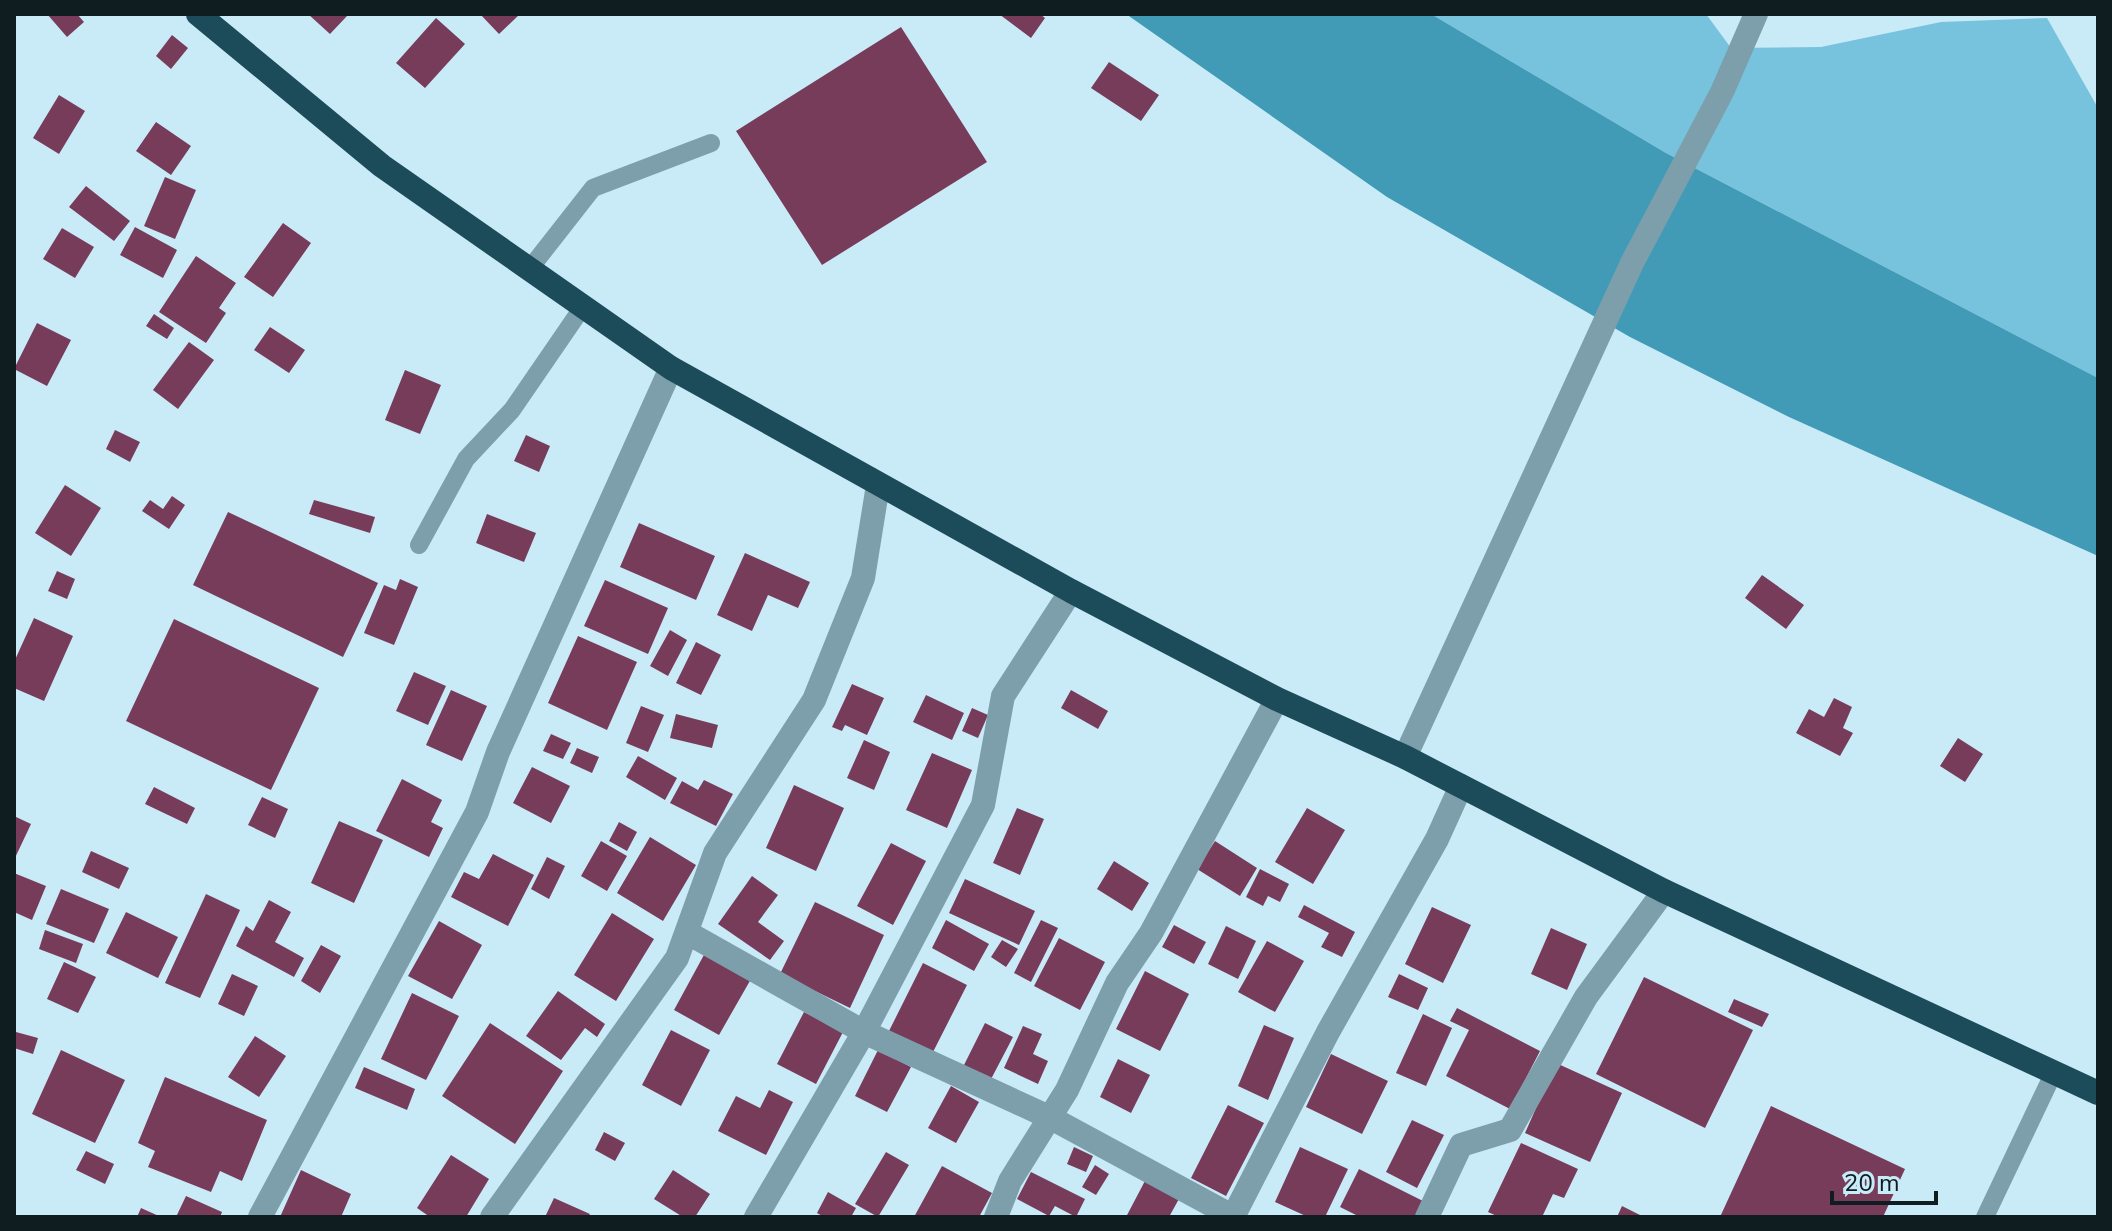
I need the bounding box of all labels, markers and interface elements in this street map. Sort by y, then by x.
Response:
scale bar [1832,1155,1936,1205]
text: 20 m [1844,1167,1900,1199]

